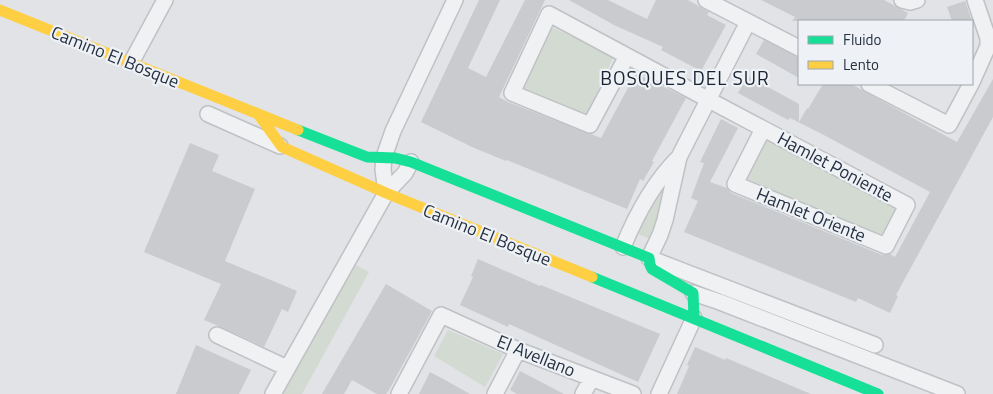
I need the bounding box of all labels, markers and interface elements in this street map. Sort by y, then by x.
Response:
street label: Camino El Bosque [47,19,183,95]
legend [798,20,973,85]
text: Fluido [843,28,882,51]
text: Lento [843,53,879,76]
district label: BOSQUES DEL SUR [600,63,770,92]
street label: Hamlet Poniente [773,125,898,208]
street label: Hamlet Oriente [752,180,870,249]
street label: Camino El Bosque [419,197,555,273]
street label: El Avellano [493,328,580,384]

